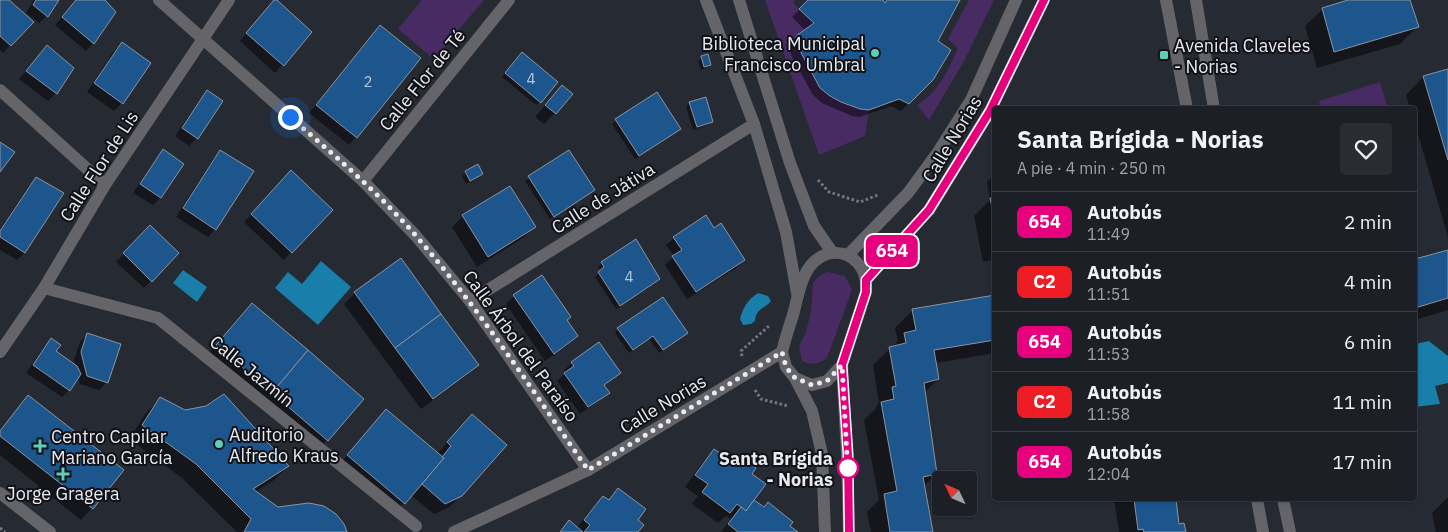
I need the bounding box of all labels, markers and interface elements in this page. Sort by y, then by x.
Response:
street label: Calle Flor de Té [374,24,470,135]
place label: Biblioteca Municipal Francisco Umbral [702,32,865,76]
place label: Avenida Claveles - Norias [1174,34,1310,78]
marker: Biblioteca Municipal Francisco Umbral [869,47,881,59]
marker: Avenida Claveles - Norias [1158,49,1170,61]
house number: 4 [526,69,536,88]
house number: 2 [363,72,373,91]
street label: Calle Norias [917,92,987,186]
your location [278,105,303,130]
street label: Calle Flor de Lis [55,106,143,226]
text: Santa Brígida - Norias [1017,123,1264,155]
button: heart [1340,123,1392,175]
street label: Calle de Játiva [547,157,659,239]
text: A pie · 4 min · 250 m [1017,158,1166,178]
text: Autobús [1087,200,1162,224]
text: 654 [1028,210,1061,233]
text: 2 min [1344,210,1392,234]
text: 11:49 [1087,224,1130,244]
line badge: 654 [863,235,921,267]
text: 654 [876,239,908,262]
text: Autobús [1087,260,1162,284]
street label: Calle Árbol del Paraíso [458,266,584,426]
house number: 4 [624,267,634,286]
text: C2 [1033,270,1056,293]
text: 4 min [1344,270,1392,294]
text: 11:51 [1087,284,1130,304]
text: Autobús [1087,320,1162,344]
street label: Calle Jazmín [205,330,299,412]
text: 654 [1028,330,1061,353]
text: 6 min [1344,330,1392,354]
text: 11:53 [1087,344,1130,364]
street label: Calle Norias [616,369,710,439]
text: Autobús [1087,380,1162,404]
text: C2 [1033,390,1056,413]
text: 11 min [1333,390,1392,414]
text: 11:58 [1087,404,1130,424]
place label: Auditorio Alfredo Kraus [229,423,339,467]
place label: Centro Capilar Mariano García [51,425,173,469]
marker: Auditorio Alfredo Kraus [213,438,225,450]
marker: Centro Capilar Mariano García [33,439,47,453]
text: Autobús [1087,440,1162,464]
place label: Santa Brígida - Norias [719,447,833,491]
text: 654 [1028,450,1061,473]
text: 17 min [1333,450,1392,474]
marker: Santa Brígida - Norias [837,457,859,479]
text: 12:04 [1087,464,1130,484]
marker: Jorge Gragera [57,468,69,480]
north arrow [932,471,978,516]
map controls [932,471,977,516]
place label: Jorge Gragera [6,482,120,505]

